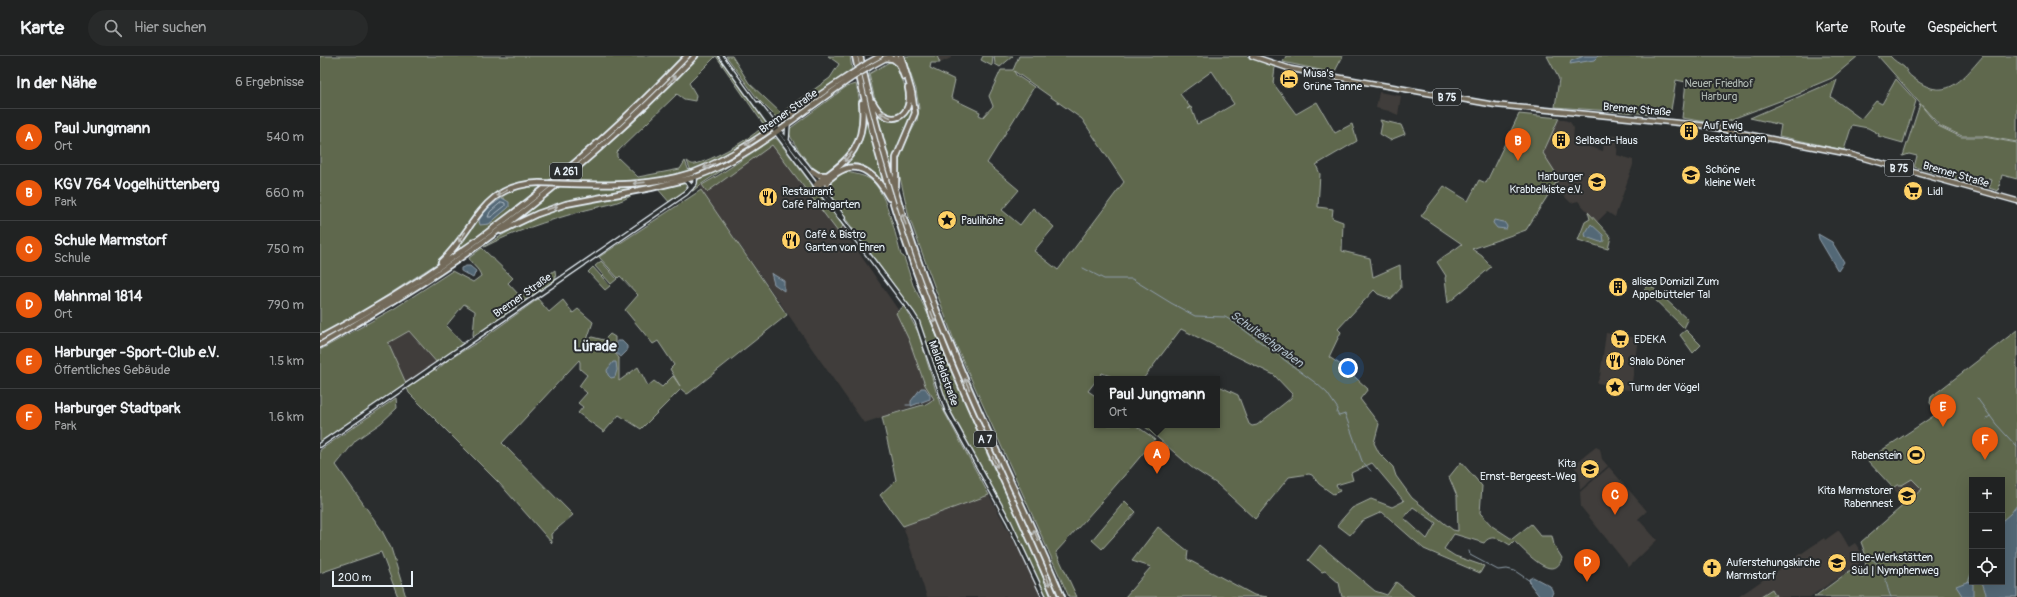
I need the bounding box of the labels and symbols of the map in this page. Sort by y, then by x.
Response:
place label: Musa's Grüne Tanne [1303,67,1363,93]
hotel icon: Musa's Grüne Tanne [1278,68,1300,90]
one-way arrow [667,75,677,85]
park label: Neuer Friedhof Harburg [1685,77,1754,103]
street label: Bremer Straße [757,86,820,136]
road number: B 75 [1433,89,1461,105]
street label: Bremer Straße [1602,100,1672,119]
one-way arrow [880,111,892,118]
place label: Auf Ewig Bestattungen [1703,119,1766,145]
building icon: Auf Ewig Bestattungen [1678,120,1700,142]
pin: B [1505,128,1531,161]
building icon: Selbach-Haus [1550,129,1572,151]
place label: Selbach-Haus [1575,134,1638,147]
one-way arrow [744,138,755,147]
one-way arrow [844,152,853,162]
street label: Bremer Straße [1921,159,1991,190]
road number: B 75 [1885,160,1913,176]
one-way arrow [703,162,715,170]
road number: A 261 [550,163,582,179]
place label: Schöne kleine Welt [1705,163,1756,189]
school or university icon: Schöne kleine Welt [1680,164,1702,186]
place label: Harburger Krabbelkiste e.V. [1509,170,1583,196]
school or university icon: Harburger Krabbelkiste e.V. [1586,171,1608,193]
one-way arrow [633,180,646,187]
supermarket icon: Lidl [1902,180,1924,202]
place label: Restaurant Café Palmgarten [782,185,860,211]
place label: Lidl [1927,185,1943,198]
restaurant icon: Restaurant Café Palmgarten [757,186,779,208]
one-way arrow [496,190,508,197]
one-way arrow [546,204,558,212]
place icon: Paulihöhe [936,209,958,231]
one-way arrow [899,213,907,225]
place label: Paulihöhe [961,214,1004,227]
place label: Café & Bistro Garten von Ehren [805,228,885,254]
restaurant icon: Café & Bistro Garten von Ehren [780,229,802,251]
one-way arrow [458,231,466,242]
street label: Bremer Straße [491,270,554,320]
place label: alisea Domizil Zum Appelbütteler Tal [1632,275,1719,301]
building icon: alisea Domizil Zum Appelbütteler Tal [1607,276,1629,298]
water label: Schulteichgraben [1227,308,1307,372]
one-way arrow [929,310,937,322]
supermarket icon: EDEKA [1609,328,1631,350]
place label: EDEKA [1634,333,1666,346]
district label: Lürade [573,337,617,356]
street label: Maldfeldstraße [926,339,961,408]
restaurant icon: Shalo Döner [1604,350,1626,372]
place label: Shalo Döner [1629,355,1685,368]
your location [1338,358,1358,378]
place icon: Turm der Vögel [1604,376,1626,398]
one-way arrow [963,378,970,390]
place label: Turm der Vögel [1629,381,1700,394]
pin: E [1930,394,1956,427]
pin: F [1972,427,1998,460]
road number: A 7 [974,431,996,447]
pin: A [1144,441,1170,474]
sports icon: Rabenstein [1905,444,1927,466]
place label: Rabenstein [1851,449,1902,462]
one-way arrow [992,455,1000,467]
place label: Kita Ernst-Bergeest-Weg [1480,457,1576,483]
school or university icon: Kita Ernst-Bergeest-Weg [1579,458,1601,480]
pin: C [1602,482,1628,515]
place label: Kita Marmstorer Rabennest [1818,484,1894,510]
school or university icon: Kita Marmstorer Rabennest [1896,485,1918,507]
one-way arrow [1031,530,1039,542]
pin: D [1574,549,1600,582]
place label: Elbe-Werkstätten Süd | Nymphenweg [1851,551,1939,577]
school or university icon: Elbe-Werkstätten Süd | Nymphenweg [1826,552,1848,574]
place label: Auferstehungskirche Marmstorf [1726,556,1821,582]
church icon: Auferstehungskirche Marmstorf [1701,557,1723,579]
scale bar [332,569,413,588]
one-way arrow [1045,574,1053,586]

